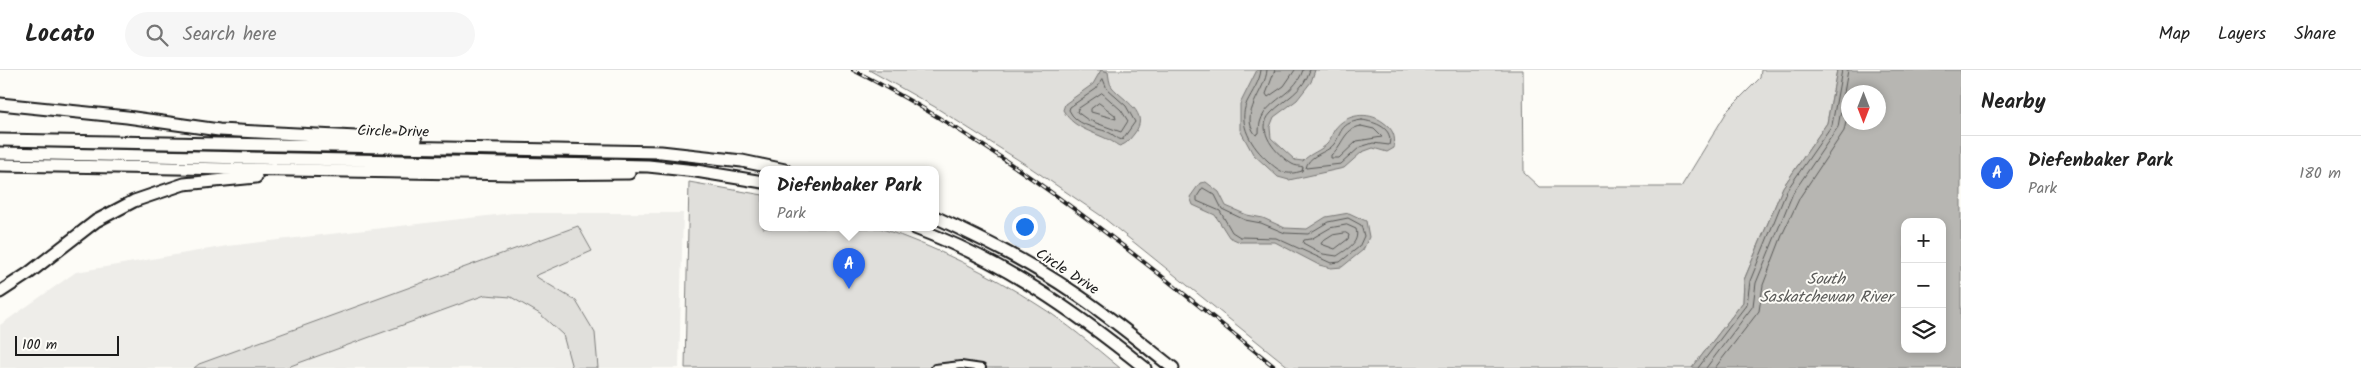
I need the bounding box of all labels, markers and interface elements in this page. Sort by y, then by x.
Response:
search box [125,12,475,57]
text: Locato [25,15,95,54]
text: Search here [183,20,276,50]
text: Map [2159,20,2190,49]
text: Layers [2218,20,2266,49]
text: Share [2294,20,2336,49]
icon: search [143,21,171,49]
north arrow [1841,85,1886,130]
text: Nearby [1981,86,2046,119]
street label: Circle Drive [357,119,429,145]
text: Diefenbaker Park [2028,146,2173,176]
text: A [1992,161,2002,186]
text: 180 m [2299,161,2341,186]
popup [759,166,939,231]
text: Diefenbaker Park [777,171,921,201]
text: Park [2028,176,2057,201]
text: Park [777,201,806,226]
your location [1012,214,1038,240]
map controls [1901,218,1946,353]
button: + [1901,218,1946,263]
street label: Circle Drive [1030,242,1104,302]
pin: A [833,248,865,289]
button: − [1901,263,1946,308]
water label: South Saskatchewan River [1760,267,1896,310]
button: layers [1901,308,1946,353]
scale bar [15,333,119,356]
text: 100 m [22,334,57,356]

